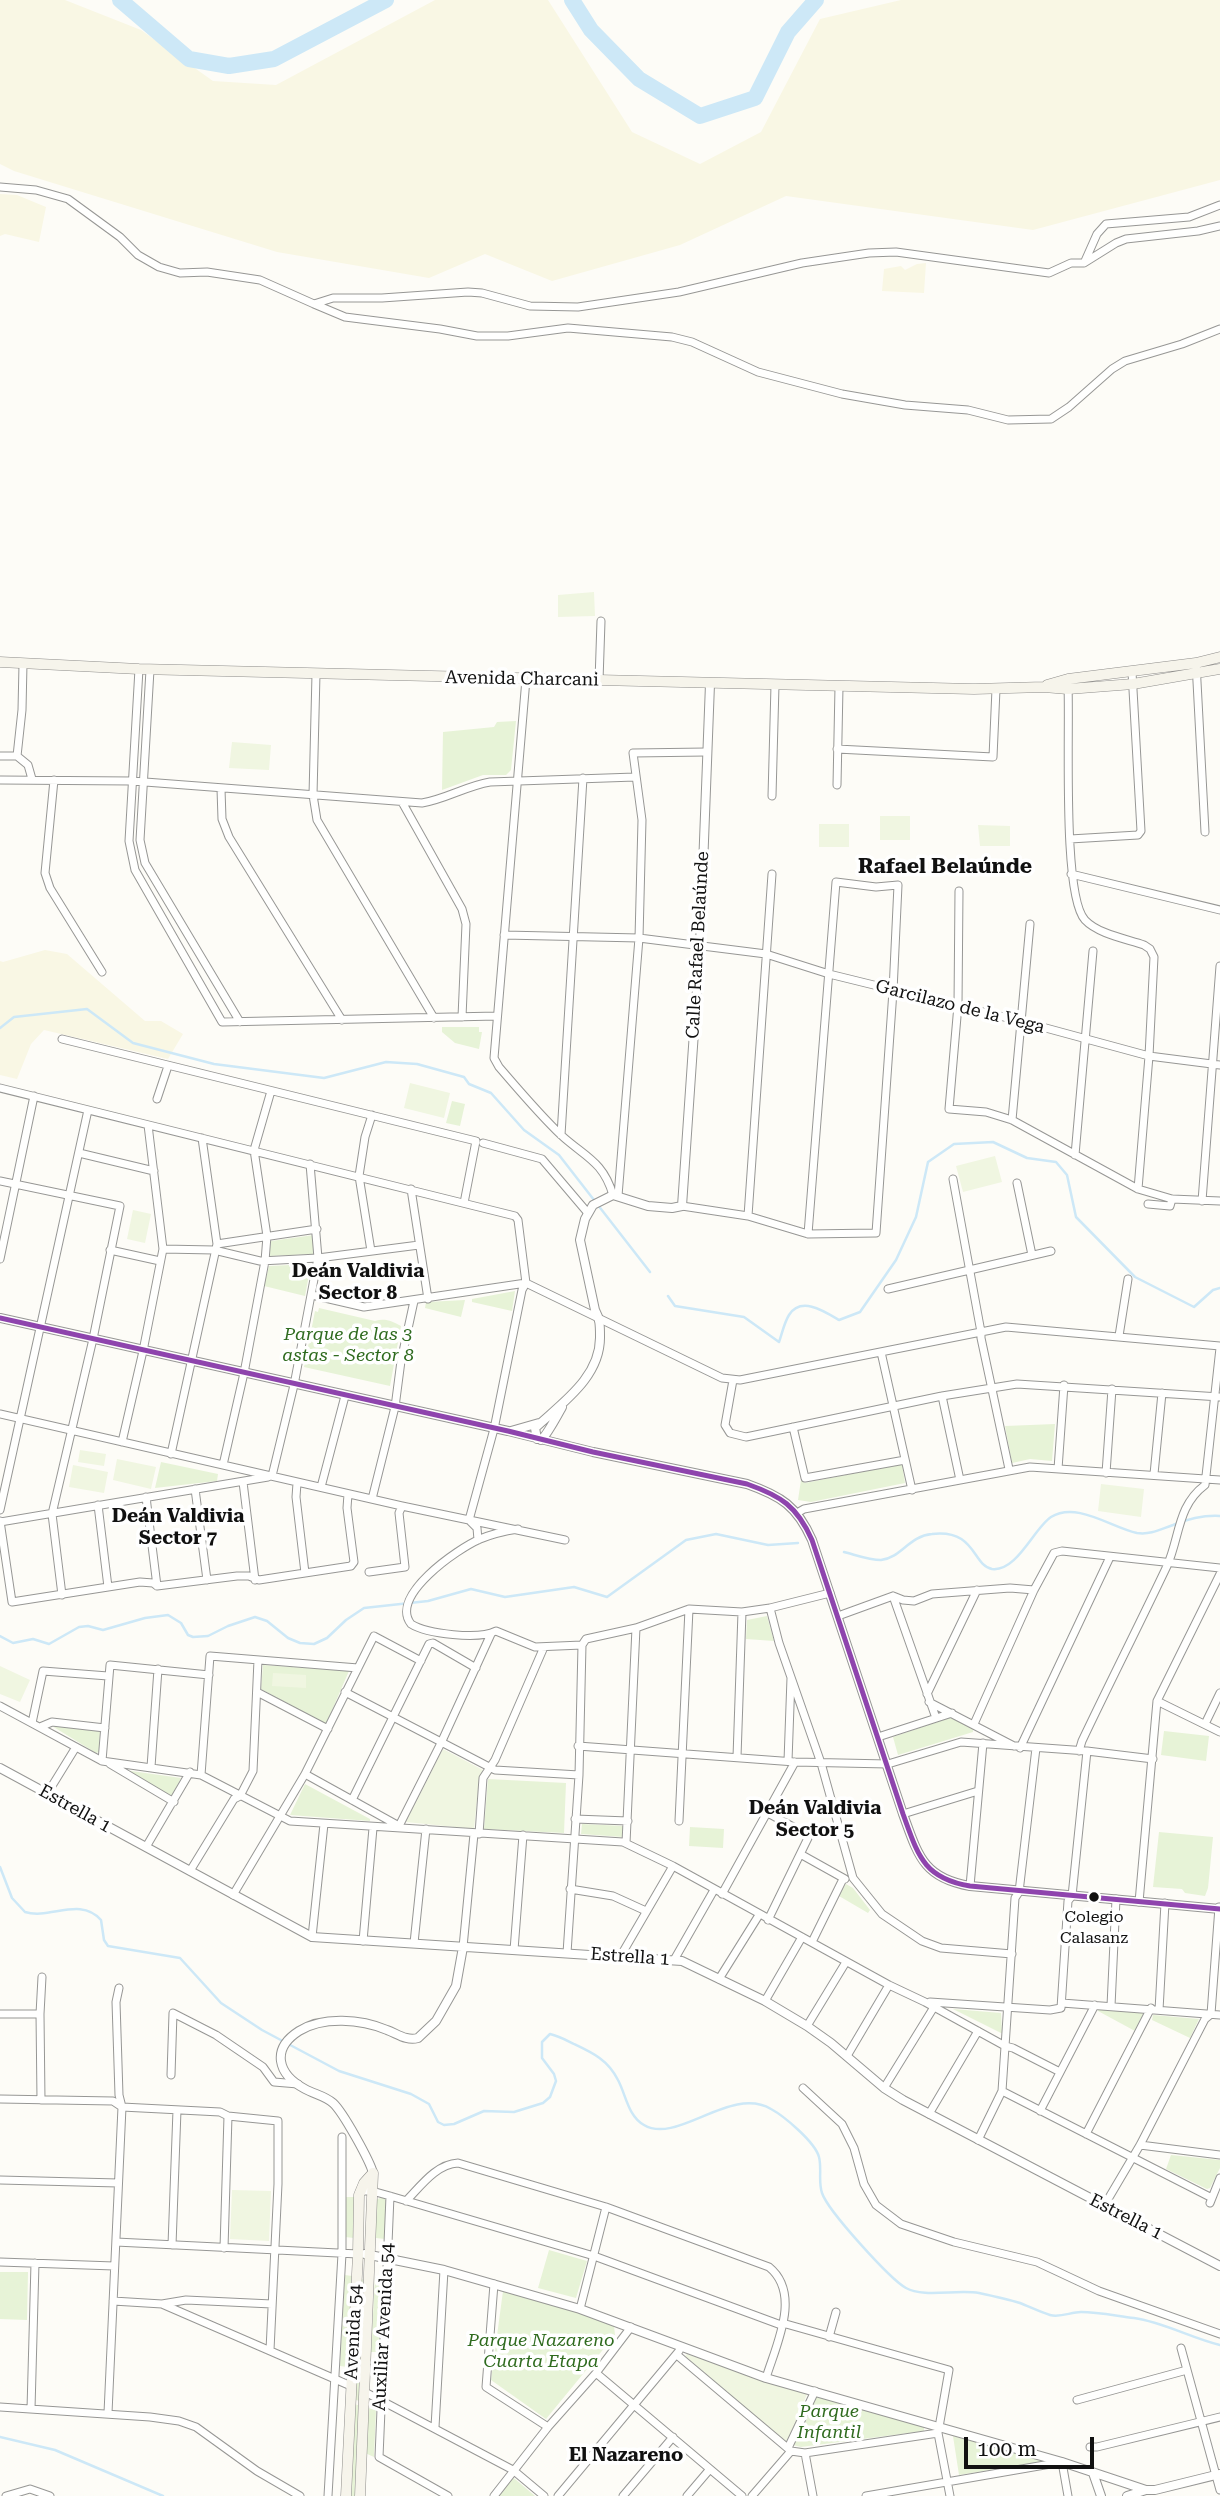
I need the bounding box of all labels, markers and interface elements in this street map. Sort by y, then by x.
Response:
street label: Avenida Charcani [445,667,599,691]
street label: Calle Rafael Belaúnde [682,851,714,1039]
district label: Rafael Belaúnde [858,854,1032,880]
street label: Garcilazo de la Vega [873,976,1047,1038]
district label: Deán Valdivia Sector 8 [292,1260,424,1304]
park label: Parque de las 3 astas - Sector 8 [282,1324,414,1366]
district label: Deán Valdivia Sector 7 [112,1505,244,1549]
street label: Estrella 1 [35,1780,115,1838]
district label: Deán Valdivia Sector 5 [749,1797,881,1841]
marker: Colegio Calasanz [1087,1890,1101,1904]
place label: Colegio Calasanz [1060,1907,1128,1945]
street label: Estrella 1 [590,1943,670,1971]
street label: Estrella 1 [1086,2189,1166,2245]
street label: Auxiliar Avenida 54 [369,2242,399,2412]
street label: Avenida 54 [341,2284,367,2380]
park label: Parque Nazareno Cuarta Etapa [467,2330,615,2372]
park label: Parque Infantil [797,2401,861,2444]
scale bar [968,2422,1098,2466]
text: 100 m [977,2437,1037,2461]
district label: El Nazareno [569,2444,683,2466]

